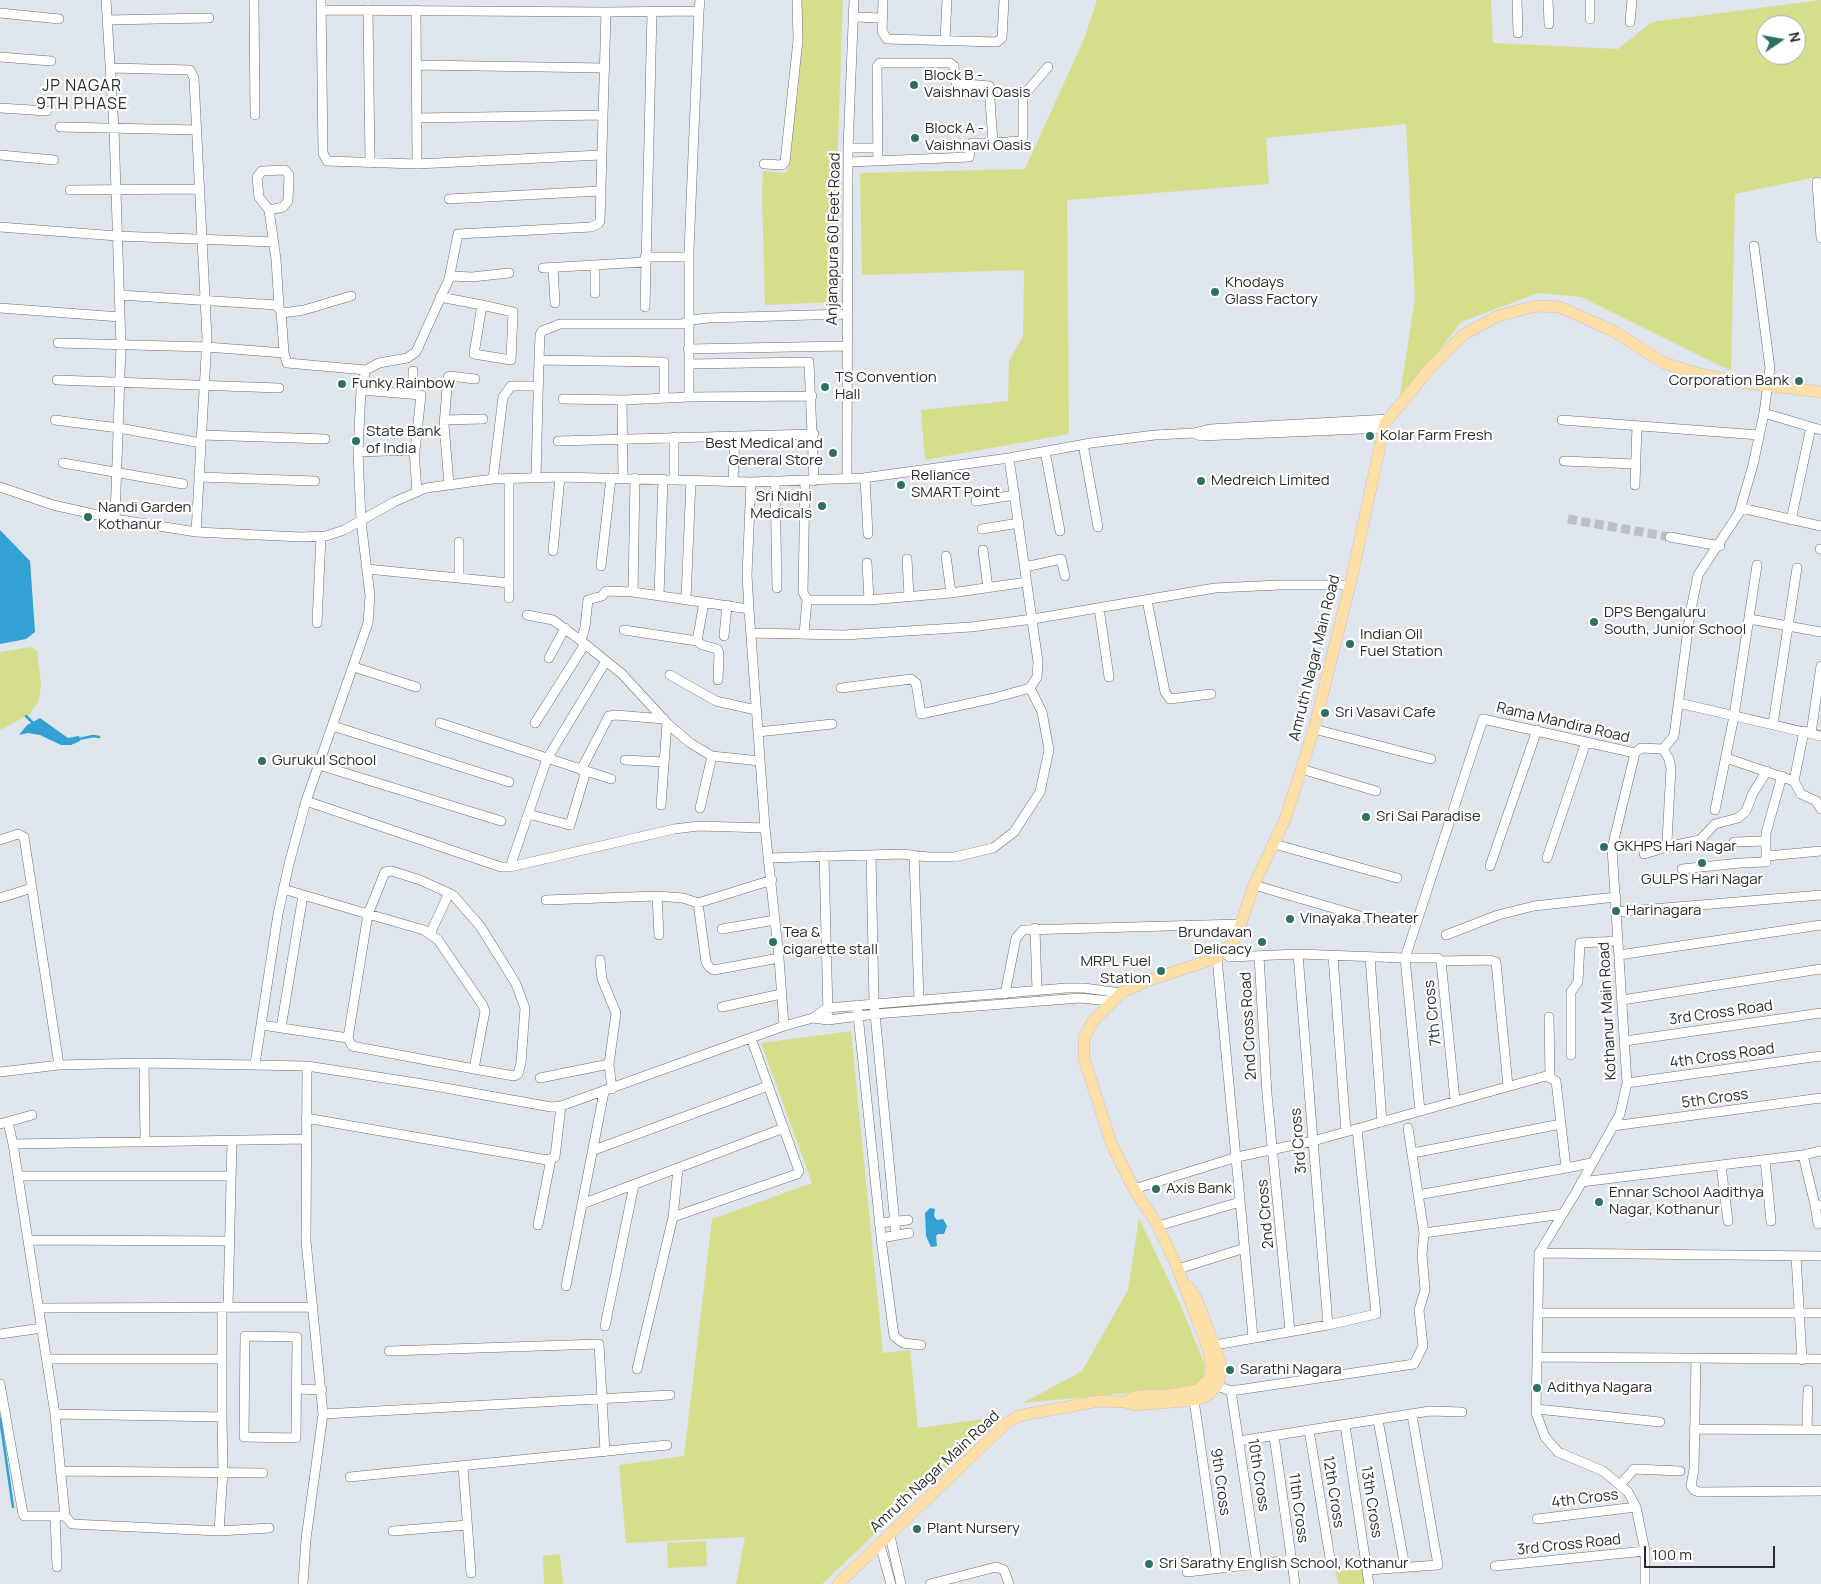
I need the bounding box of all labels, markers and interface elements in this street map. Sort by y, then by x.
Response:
north arrow [1756,15,1806,65]
text: N [1785,30,1806,44]
place label: Block B - Vaishnavi Oasis [924,67,1030,102]
district label: JP NAGAR 9TH PHASE [35,77,129,115]
marker: Block B - Vaishnavi Oasis [908,79,920,91]
place label: Block A - Vaishnavi Oasis [925,120,1031,155]
marker: Block A - Vaishnavi Oasis [909,132,921,144]
street label: Anjanapura 60 Feet Road [823,152,845,326]
place label: Khodays Glass Factory [1225,274,1318,309]
marker: Khodays Glass Factory [1209,286,1221,298]
place label: TS Convention Hall [835,369,937,404]
place label: Corporation Bank [1669,372,1789,390]
place label: Funky Rainbow [352,375,455,393]
marker: Corporation Bank [1793,375,1805,387]
marker: Funky Rainbow [336,378,348,390]
marker: TS Convention Hall [819,381,831,393]
place label: State Bank of India [366,423,441,458]
place label: Kolar Farm Fresh [1380,427,1492,445]
marker: Kolar Farm Fresh [1364,430,1376,442]
marker: State Bank of India [350,435,362,447]
place label: Best Medical and General Store [705,435,823,470]
marker: Best Medical and General Store [827,447,839,459]
place label: Reliance SMART Point [911,467,1000,502]
place label: Medreich Limited [1211,472,1330,490]
marker: Medreich Limited [1195,475,1207,487]
marker: Reliance SMART Point [895,479,907,491]
place label: Sri Nidhi Medicals [750,488,812,523]
place label: Nandi Garden Kothanur [98,499,191,534]
marker: Sri Nidhi Medicals [816,500,828,512]
marker: Nandi Garden Kothanur [82,511,94,523]
street label: Amruth Nagar Main Road [1286,573,1344,743]
place label: DPS Bengaluru South, Junior School [1604,604,1746,639]
marker: DPS Bengaluru South, Junior School [1588,616,1600,628]
place label: Indian Oil Fuel Station [1360,626,1443,661]
marker: Indian Oil Fuel Station [1344,638,1356,650]
street label: Rama Mandira Road [1495,699,1631,747]
place label: Sri Vasavi Cafe [1335,704,1436,722]
marker: Sri Vasavi Cafe [1319,707,1331,719]
place label: Gurukul School [272,752,376,770]
marker: Gurukul School [256,755,268,767]
place label: Sri Sai Paradise [1376,808,1481,826]
marker: Sri Sai Paradise [1360,811,1372,823]
place label: GKHPS Hari Nagar [1614,838,1737,856]
marker: GKHPS Hari Nagar [1598,841,1610,853]
marker: GULPS Hari Nagar [1696,857,1708,869]
place label: GULPS Hari Nagar [1641,871,1763,889]
place label: Harinagara [1626,902,1701,920]
marker: Harinagara [1610,905,1622,917]
place label: Vinayaka Theater [1300,910,1418,928]
marker: Vinayaka Theater [1284,913,1296,925]
place label: Tea & cigarette stall [783,924,878,959]
place label: Brundavan Delicacy [1178,924,1252,959]
marker: Tea & cigarette stall [767,936,779,948]
marker: Brundavan Delicacy [1256,936,1268,948]
street label: Kothanur Main Road [1595,941,1621,1081]
place label: MRPL Fuel Station [1080,953,1151,988]
marker: MRPL Fuel Station [1155,965,1167,977]
street label: 2nd Cross Road [1237,971,1261,1081]
street label: 7th Cross [1421,979,1445,1047]
street label: 3rd Cross Road [1668,997,1774,1029]
street label: 4th Cross Road [1668,1040,1776,1072]
street label: 5th Cross [1681,1085,1749,1113]
street label: 3rd Cross [1287,1107,1311,1175]
street label: 2nd Cross [1254,1178,1278,1250]
place label: Axis Bank [1166,1180,1232,1198]
marker: Axis Bank [1150,1183,1162,1195]
place label: Ennar School Aadithya Nagar, Kothanur [1609,1184,1764,1219]
marker: Ennar School Aadithya Nagar, Kothanur [1593,1196,1605,1208]
place label: Sarathi Nagara [1240,1361,1342,1379]
marker: Sarathi Nagara [1224,1364,1236,1376]
place label: Adithya Nagara [1547,1379,1652,1397]
marker: Adithya Nagara [1531,1382,1543,1394]
street label: Amruth Nagar Main Road [866,1407,1004,1537]
street label: 10th Cross [1243,1437,1273,1513]
street label: 9th Cross [1206,1447,1234,1517]
street label: 12th Cross [1318,1455,1348,1529]
street label: 13th Cross [1356,1465,1386,1539]
street label: 11th Cross [1284,1472,1312,1544]
street label: 4th Cross [1551,1486,1619,1512]
place label: Plant Nursery [927,1520,1020,1538]
marker: Plant Nursery [911,1523,923,1535]
street label: 3rd Cross Road [1516,1531,1622,1559]
scale bar [1646,1536,1777,1568]
text: 100 m [1652,1544,1692,1565]
place label: Sri Sarathy English School, Kothanur [1159,1555,1408,1573]
marker: Sri Sarathy English School, Kothanur [1143,1558,1155,1570]

